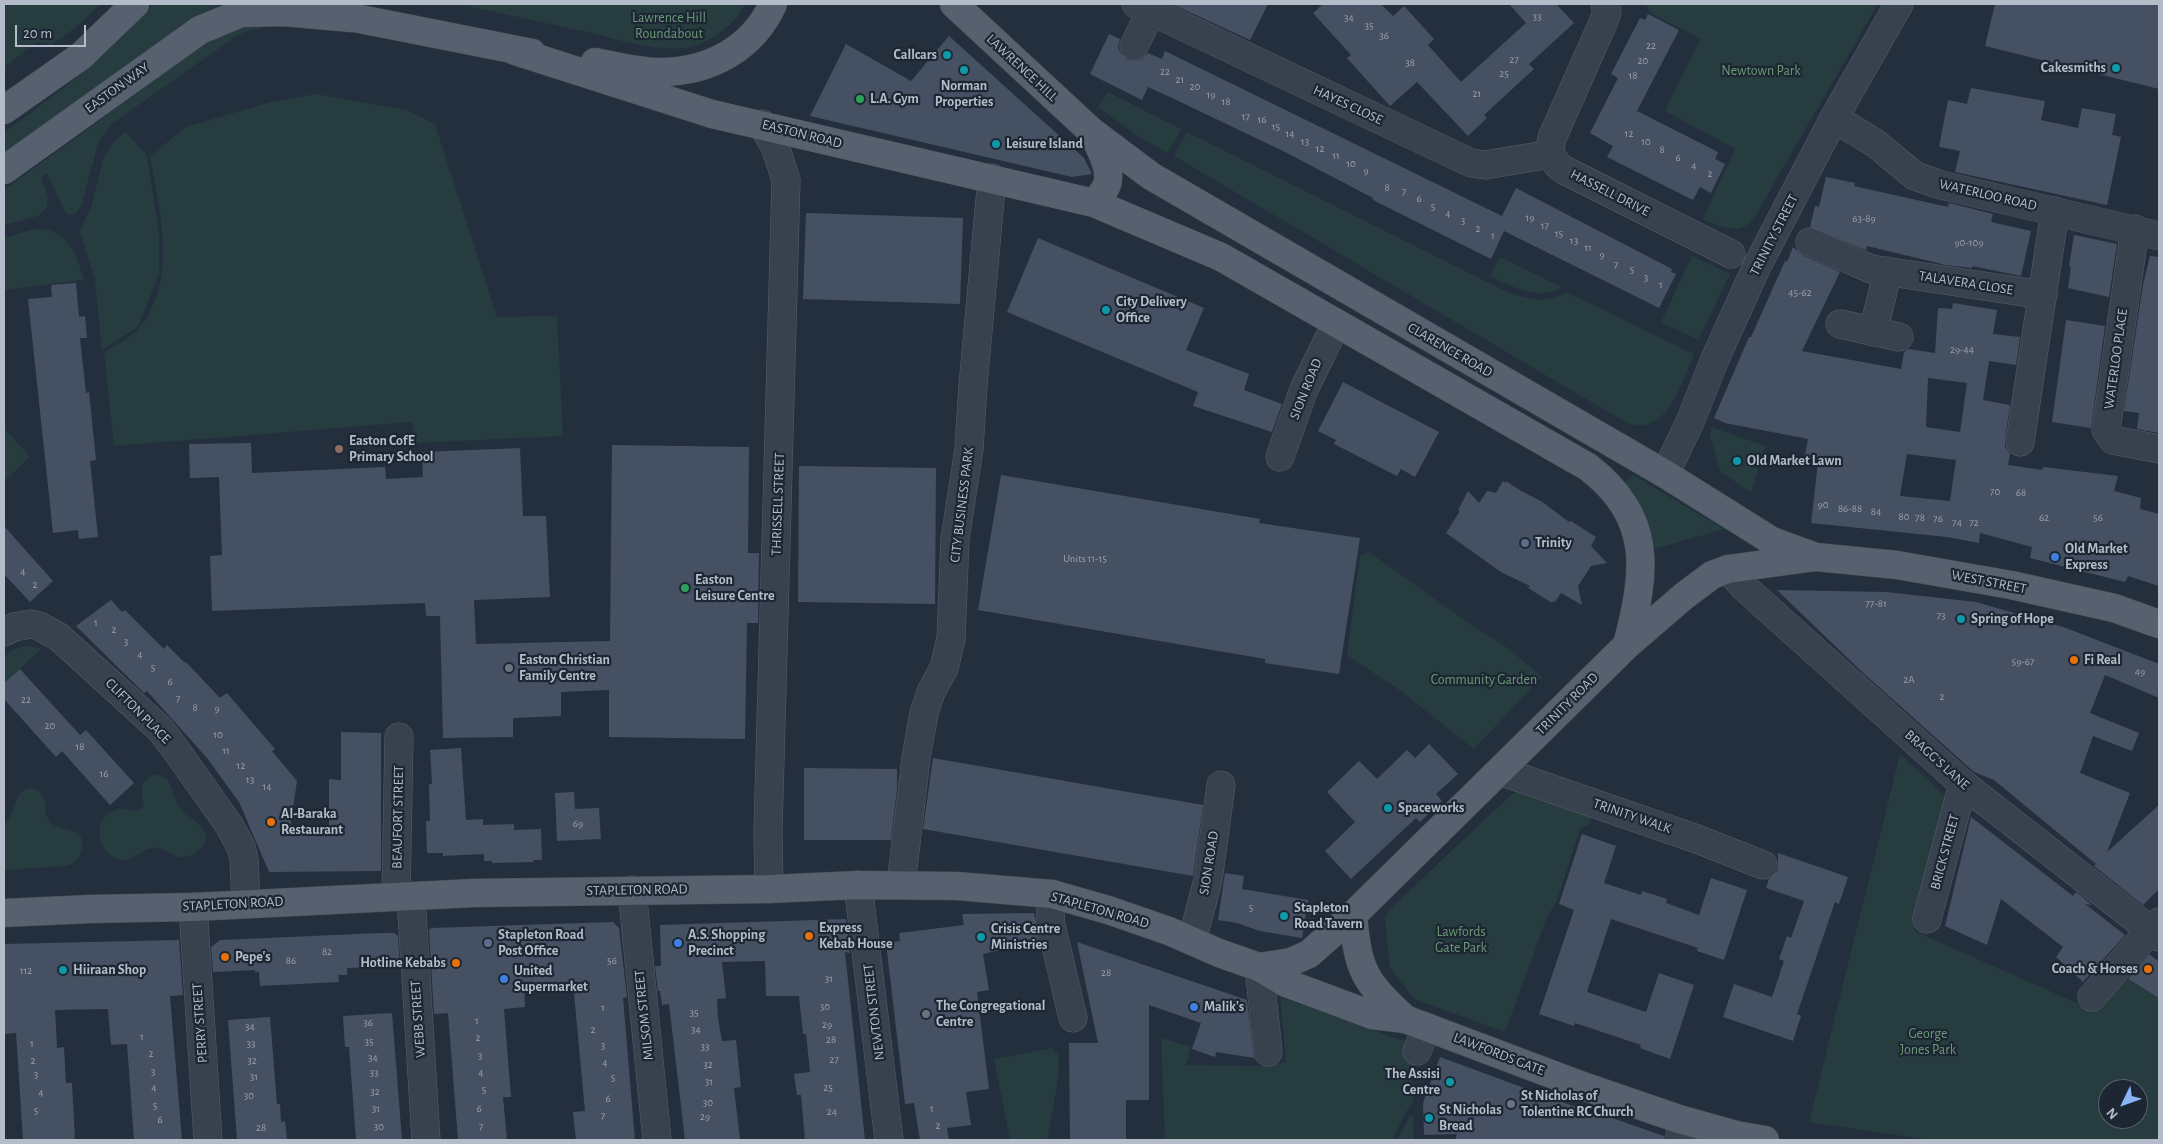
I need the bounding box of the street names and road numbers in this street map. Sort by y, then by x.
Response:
street label: LAWRENCE HILL [983,31,1061,105]
street label: EASTON WAY [82,59,152,117]
street label: HAYES CLOSE [1311,82,1385,128]
street label: EASTON ROAD [760,116,844,152]
street label: HASSELL DRIVE [1568,166,1652,220]
street label: WATERLOO ROAD [1938,176,2038,214]
street label: TRINITY STREET [1746,191,1802,279]
street label: TALAVERA CLOSE [1918,267,2014,299]
street label: WATERLOO PLACE [2101,308,2131,410]
street label: CLARENCE ROAD [1405,319,1495,381]
street label: SION ROAD [1286,356,1326,422]
street label: CITY BUSINESS PARK [947,446,977,564]
street label: THRISSELL STREET [768,452,788,556]
street label: WEST STREET [1950,566,2028,598]
street label: TRINITY ROAD [1532,669,1602,739]
street label: CLIFTON PLACE [102,675,174,747]
street label: BRAGG'S LANE [1901,727,1973,793]
street label: BEAUFORT STREET [389,765,407,869]
street label: TRINITY WALK [1591,795,1673,837]
street label: BRICK STREET [1927,812,1963,892]
street label: SION ROAD [1196,830,1222,896]
street label: STAPLETON ROAD [586,881,688,899]
street label: STAPLETON ROAD [1049,888,1151,932]
street label: STAPLETON ROAD [182,893,284,915]
street label: NEWTON STREET [860,963,888,1061]
street label: MILSOM STREET [631,969,657,1061]
street label: WEBB STREET [407,980,429,1058]
street label: PERRY STREET [189,982,211,1064]
street label: LAWFORDS GATE [1451,1029,1547,1079]

